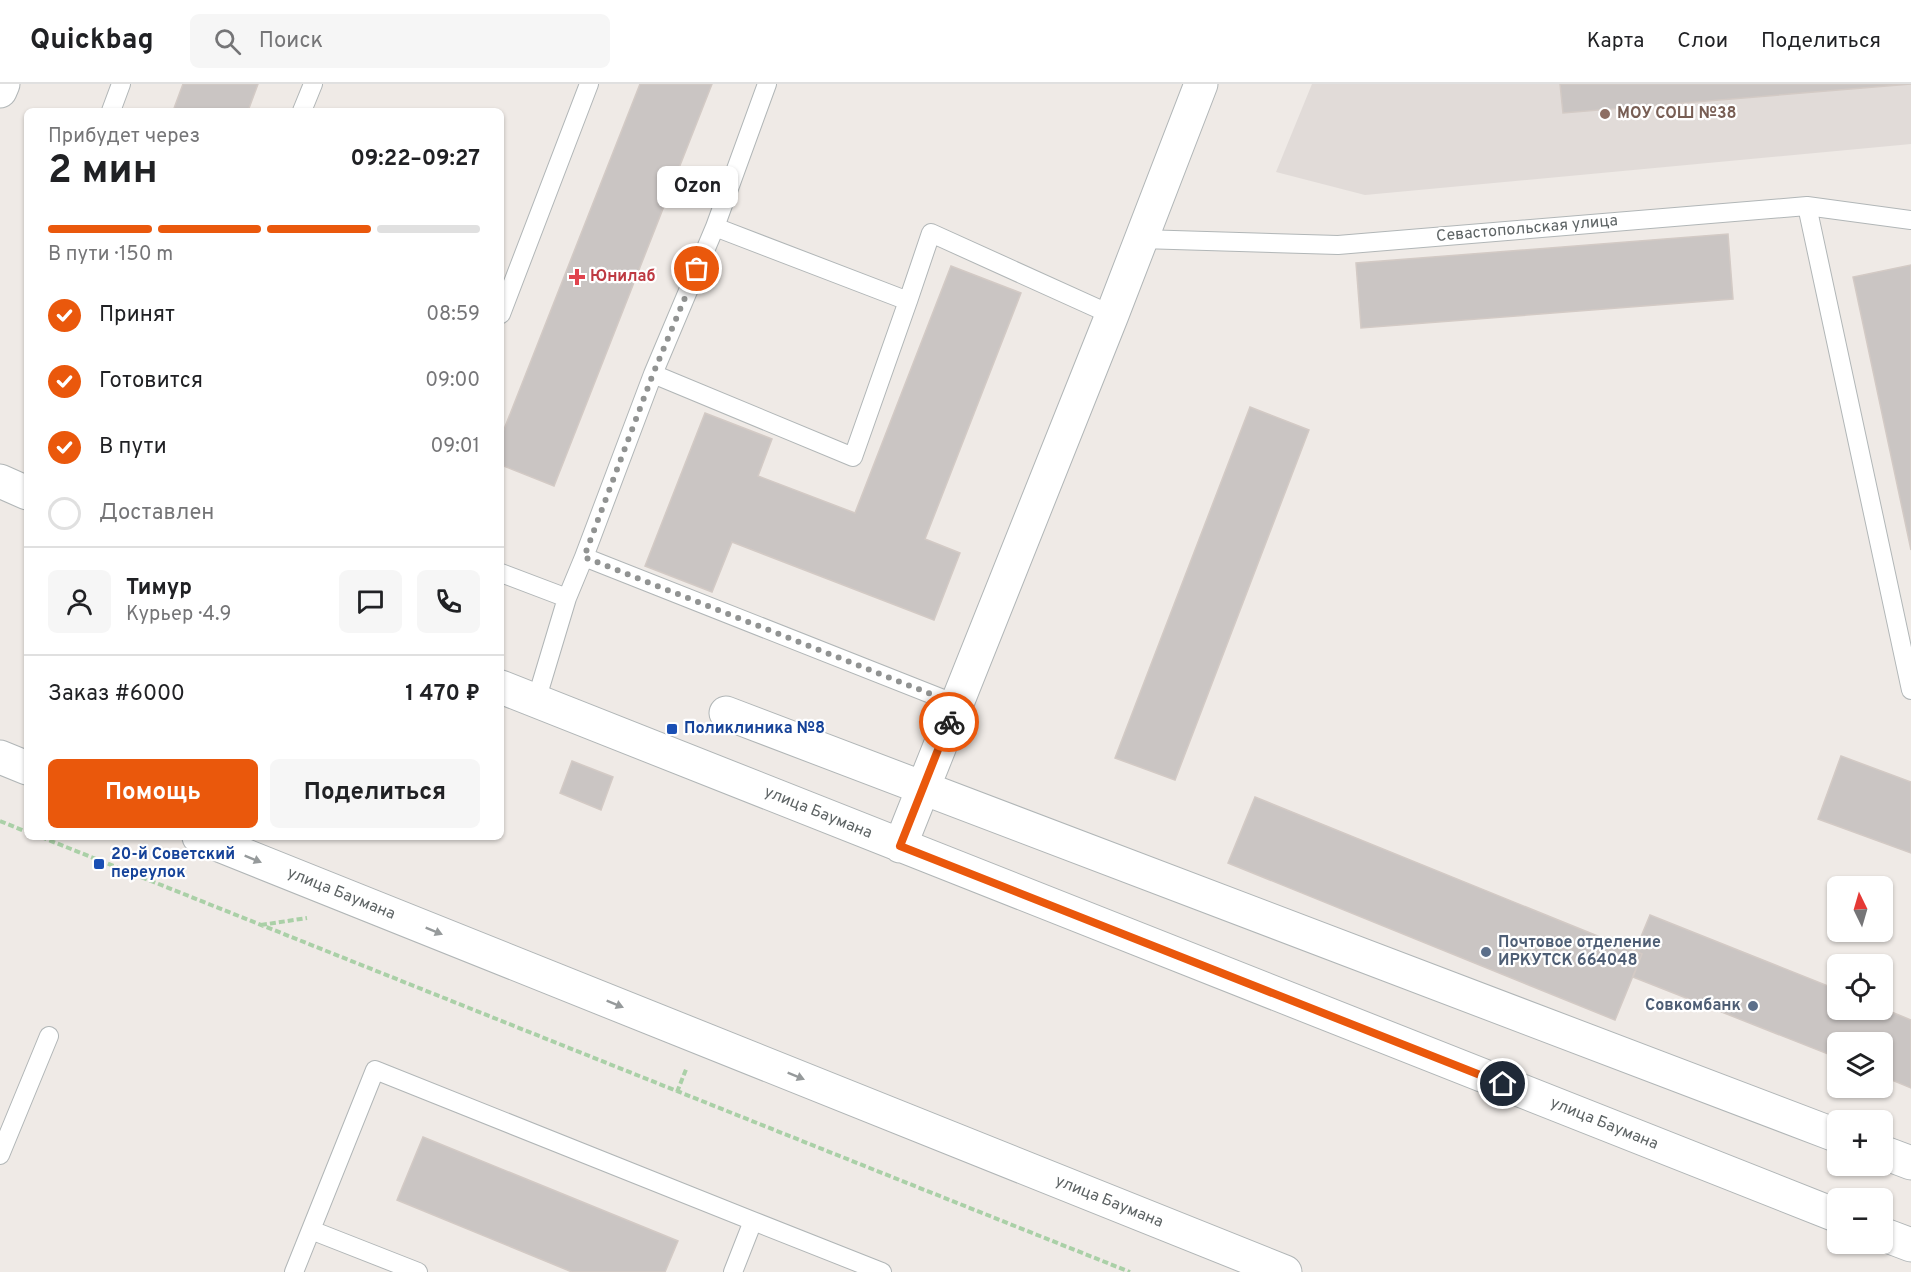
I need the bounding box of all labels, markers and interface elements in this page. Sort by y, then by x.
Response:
search box [190,14,610,68]
text: Quickbag [30,23,154,59]
icon: search [211,25,244,58]
text: Поиск [259,28,323,55]
text: Карта [1587,28,1644,55]
text: Слои [1677,28,1728,55]
text: Поделиться [1761,28,1881,55]
place label: МОУ СОШ №38 [1617,104,1737,124]
marker: МОУ СОШ №38 [1598,107,1612,121]
text: Прибудет через [48,124,200,150]
text: 09:22–09:27 [350,146,480,173]
text: 2 мин [48,148,158,197]
callout: Ozon [656,167,738,209]
text: Ozon [674,174,721,200]
street label: Севастопольская улица [1435,211,1619,247]
text: В пути · 150 m [48,242,173,268]
pin [671,243,722,294]
icon: bag [680,252,713,285]
place label: Юнилаб [590,267,656,287]
marker: Юнилаб [568,268,586,286]
icon: check [48,299,81,332]
text: Принят [99,302,175,329]
text: 08:59 [426,302,480,328]
icon: check [48,365,81,398]
text: Готовится [99,368,203,395]
text: 09:00 [425,368,480,394]
icon: check [48,431,81,464]
text: В пути [99,434,167,461]
text: 09:01 [430,434,480,460]
text: Доставлен [99,500,214,527]
button: person [48,570,111,633]
button: chat [339,570,402,633]
button: phone [417,570,480,633]
text: Тимур [126,575,192,602]
text: Курьер · 4.9 [126,602,231,628]
text: Заказ #6000 [48,681,185,708]
text: 1 470 ₽ [405,681,480,708]
courier [919,692,979,752]
icon: bike [933,706,966,739]
place label: Поликлиника №8 [684,719,825,739]
marker: Поликлиника №8 [665,722,679,736]
button: Помощь [48,759,258,828]
button: Поделиться [270,759,480,828]
street label: улица Баумана [761,782,875,844]
place label: 20-й Советский переулок [111,845,235,883]
one-way arrow [244,855,262,864]
marker: 20-й Советский переулок [92,857,106,871]
street label: улица Баумана [284,863,398,925]
north arrow [1827,876,1893,942]
map controls [1827,876,1893,1254]
one-way arrow [425,927,443,936]
place label: Почтовое отделение ИРКУТСК 664048 [1498,933,1661,971]
marker: Почтовое отделение ИРКУТСК 664048 [1479,945,1493,959]
button: locate [1827,954,1893,1020]
place label: Совкомбанк [1645,996,1741,1016]
marker: Совкомбанк [1746,999,1760,1013]
one-way arrow [606,1000,624,1009]
button: layers [1827,1032,1893,1098]
pin [1477,1058,1528,1109]
icon: home [1486,1067,1519,1100]
one-way arrow [787,1072,805,1082]
street label: улица Баумана [1547,1093,1661,1155]
button: + [1827,1110,1893,1176]
street label: улица Баумана [1052,1171,1166,1233]
button: − [1827,1188,1893,1254]

